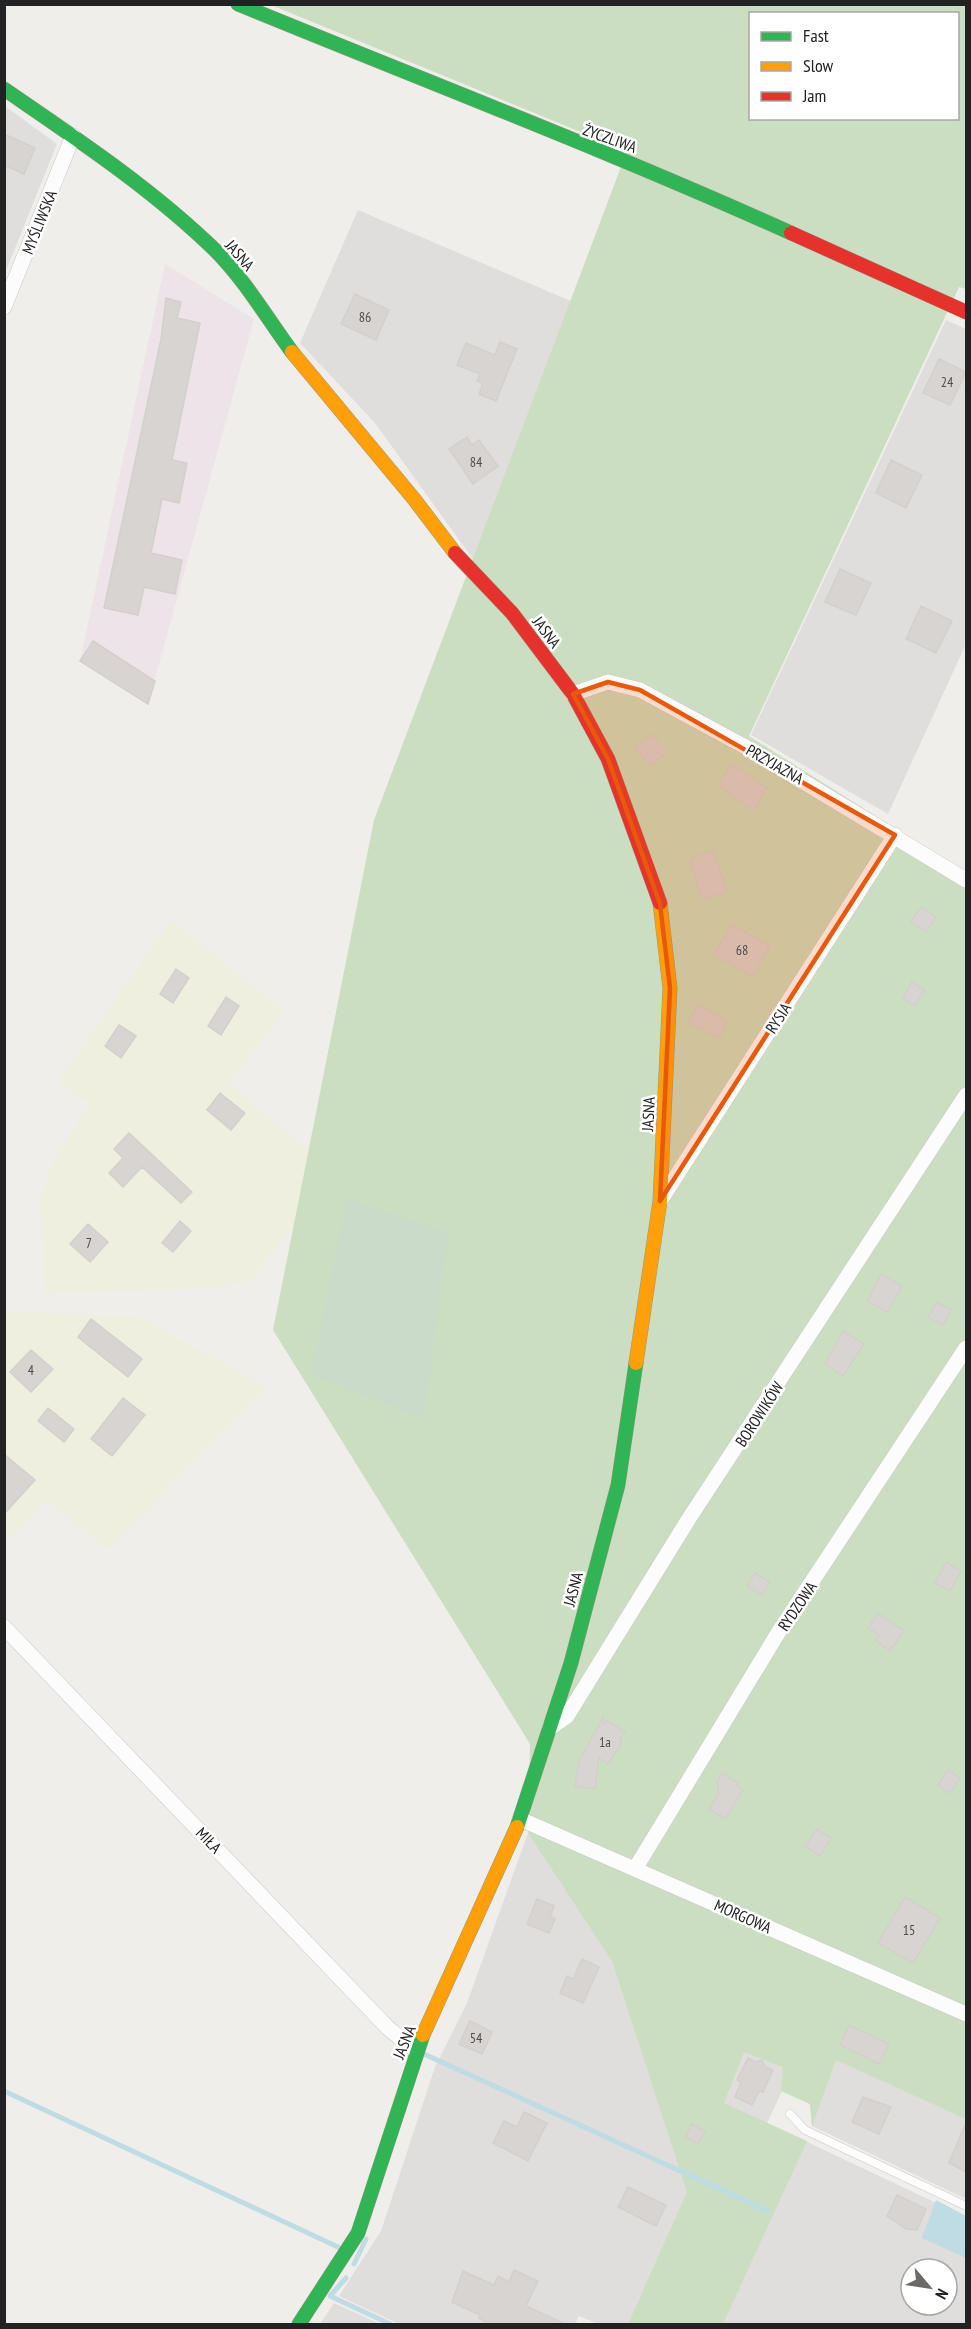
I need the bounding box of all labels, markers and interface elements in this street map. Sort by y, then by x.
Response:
legend [749,12,959,120]
text: Fast [803,24,829,47]
text: Slow [803,54,834,77]
text: Jam [802,84,826,107]
street label: ŻYCZLIWA [580,119,640,157]
street label: MYŚLIWSKA [17,187,61,257]
street label: JASNA [220,235,259,275]
house number: 86 [359,308,371,326]
house number: 24 [941,373,954,391]
house number: 84 [470,453,483,471]
street label: JASNA [528,611,566,652]
street label: PRZYJAZNA [743,740,808,789]
house number: 68 [736,941,748,959]
street label: RYSIA [761,999,795,1037]
street label: JASNA [637,1096,659,1133]
house number: 7 [86,1234,92,1252]
house number: 4 [28,1361,35,1379]
street label: BOROWIKÓW [731,1378,787,1450]
street label: JASNA [559,1569,587,1609]
street label: RYDZOWA [773,1577,821,1635]
house number: 1a [599,1733,611,1751]
street label: MIŁA [192,1823,226,1857]
street label: MORGOWA [711,1895,775,1938]
house number: 15 [903,1921,915,1939]
street label: JASNA [388,2022,420,2063]
house number: 54 [470,2029,483,2047]
north arrow [899,2257,959,2317]
text: N [931,2286,953,2303]

